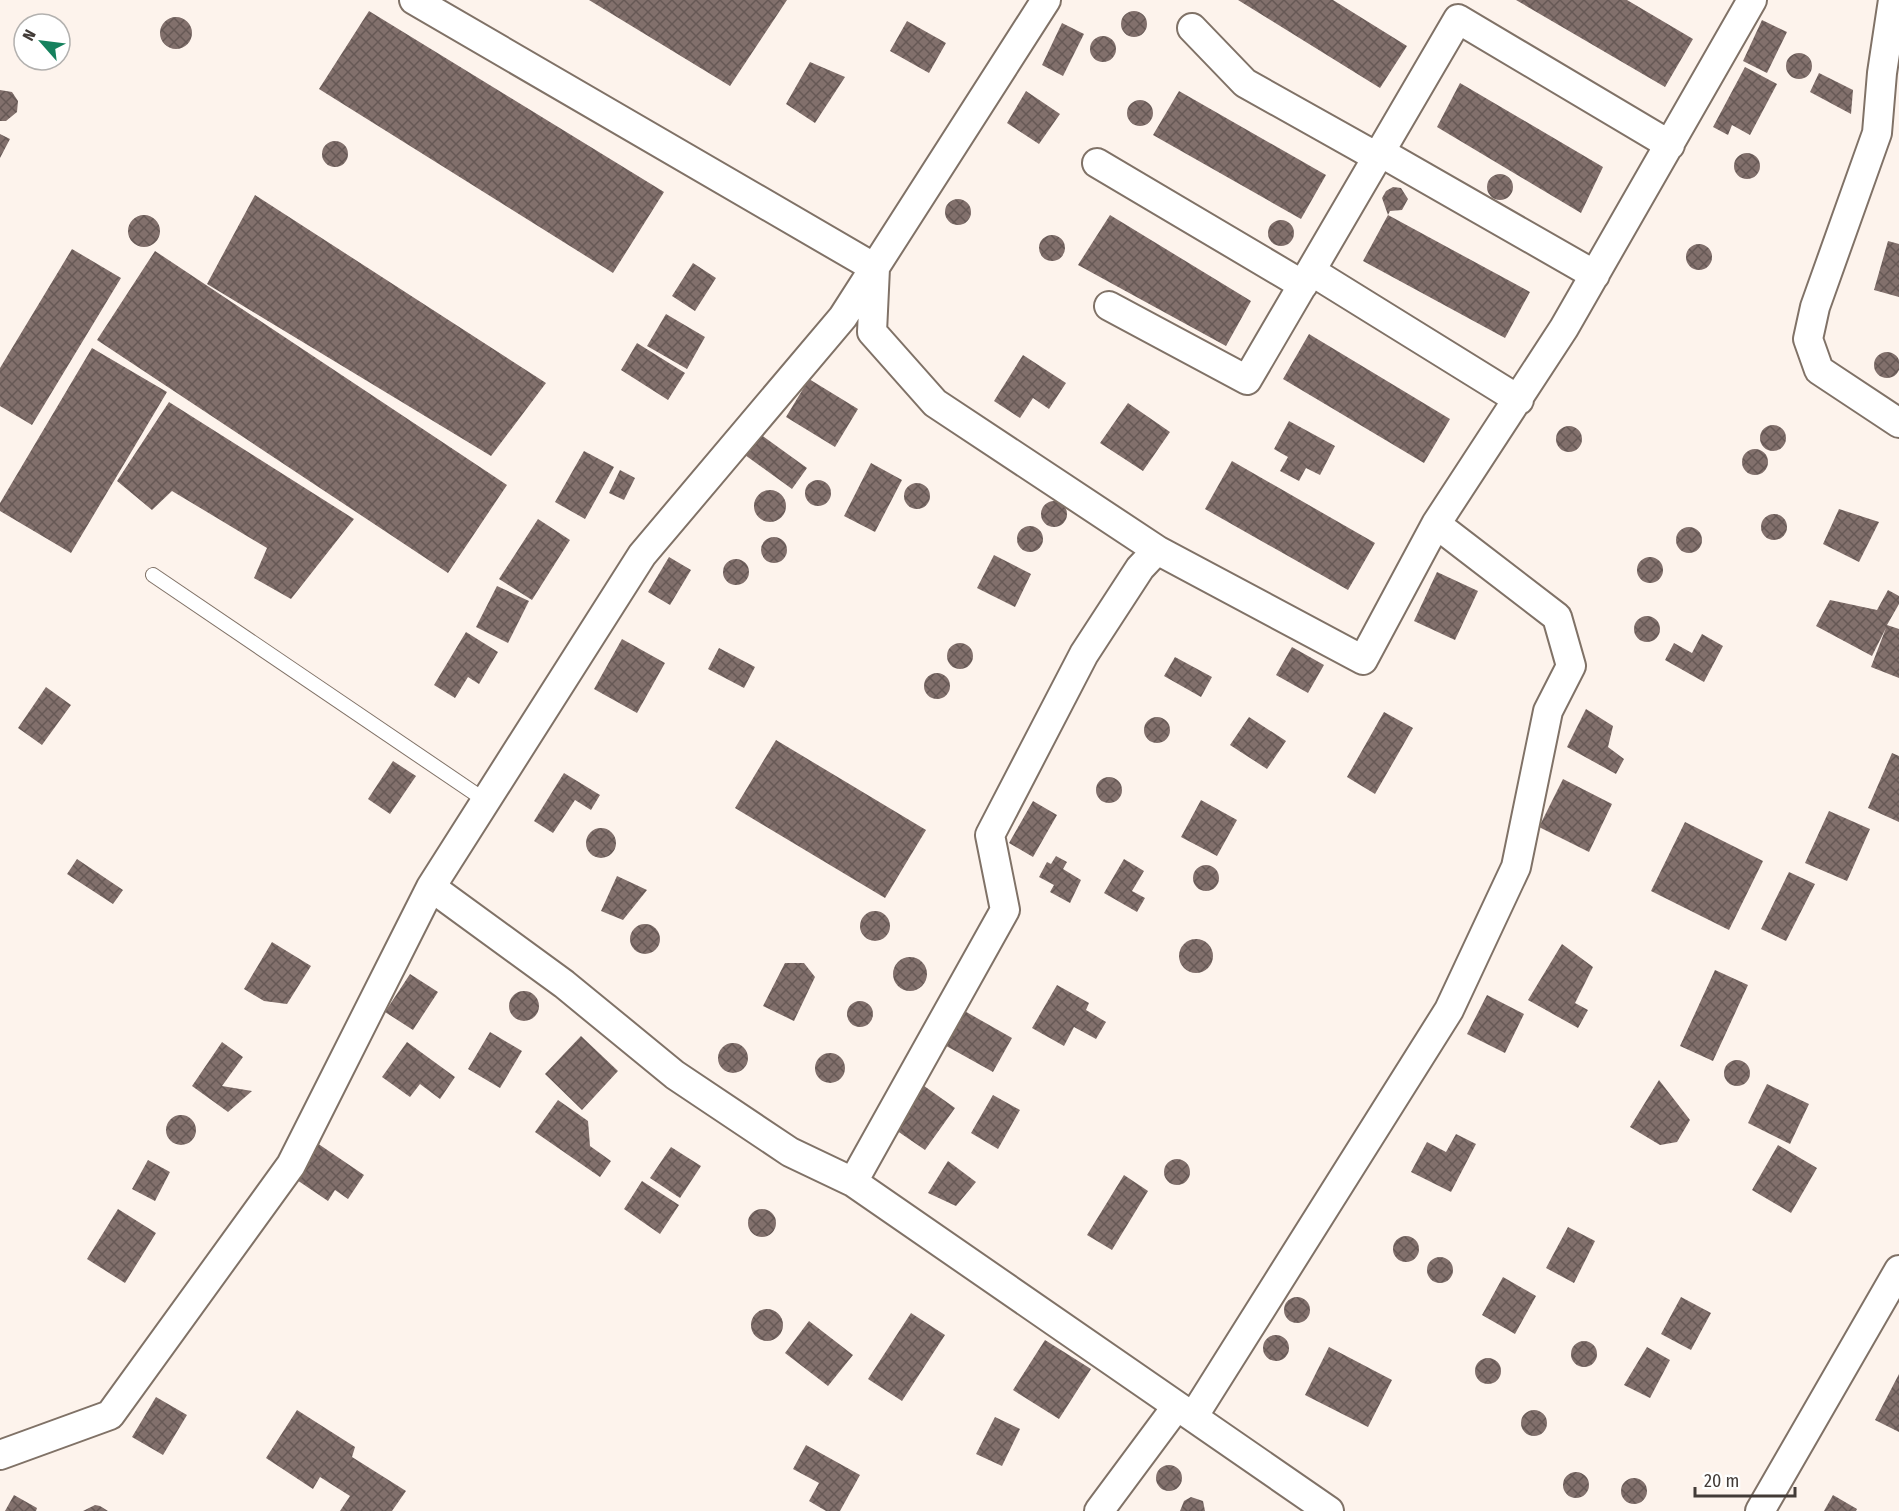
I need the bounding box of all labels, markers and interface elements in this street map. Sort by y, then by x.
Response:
north arrow [12,12,72,72]
text: N [19,26,40,44]
scale bar [1695,1460,1796,1498]
text: 20 m [1704,1470,1739,1492]

